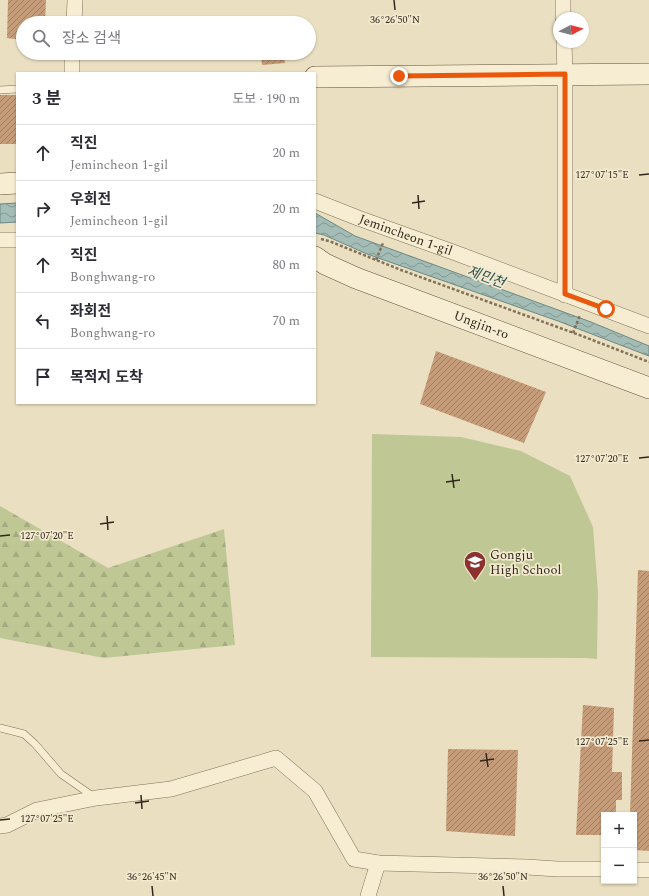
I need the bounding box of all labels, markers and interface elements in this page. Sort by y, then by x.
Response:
text: 36°26'50"N [370,12,420,28]
north arrow [553,12,589,48]
search box [16,16,316,60]
icon: search [30,27,52,49]
text: 장소 검색 [62,27,121,50]
route end [390,67,408,85]
text: 3 분 [32,86,61,112]
text: 도보 · 190 m [232,89,300,109]
text: 직진 [70,132,98,155]
icon: ahead [32,142,54,164]
text: 20 m [273,143,300,163]
text: Jemincheon 1-gil [70,155,168,175]
text: 127°07'15"E [575,167,629,183]
text: 우회전 [70,188,111,211]
icon: right [32,198,54,220]
text: 20 m [273,199,300,219]
street label: Jemincheon 1-gil [356,209,456,261]
text: Jemincheon 1-gil [70,211,168,231]
text: 직진 [70,244,98,267]
icon: ahead [32,254,54,276]
text: 80 m [273,255,300,275]
water label: 제민천 [464,261,509,294]
text: Bonghwang-ro [70,267,155,287]
text: 좌회전 [70,300,111,323]
route start [597,300,615,318]
street label: Ungjin-ro [451,306,512,345]
icon: left [32,310,54,332]
text: 70 m [273,311,300,331]
text: Bonghwang-ro [70,323,155,343]
icon: arrive [32,366,54,388]
text: 목적지 도착 [70,366,143,389]
text: 127°07'20"E [575,451,629,467]
text: 127°07'20"E [20,528,74,544]
place label: Gongju High School [490,545,561,580]
school or university icon: Gongju High School [462,549,488,582]
text: 127°07'25"E [575,734,629,750]
text: 127°07'25"E [20,811,74,827]
map controls [601,812,637,884]
button: + [601,812,637,848]
button: − [601,848,637,884]
text: 36°26'45"N [127,869,177,885]
text: 36°26'50"N [478,869,528,885]

